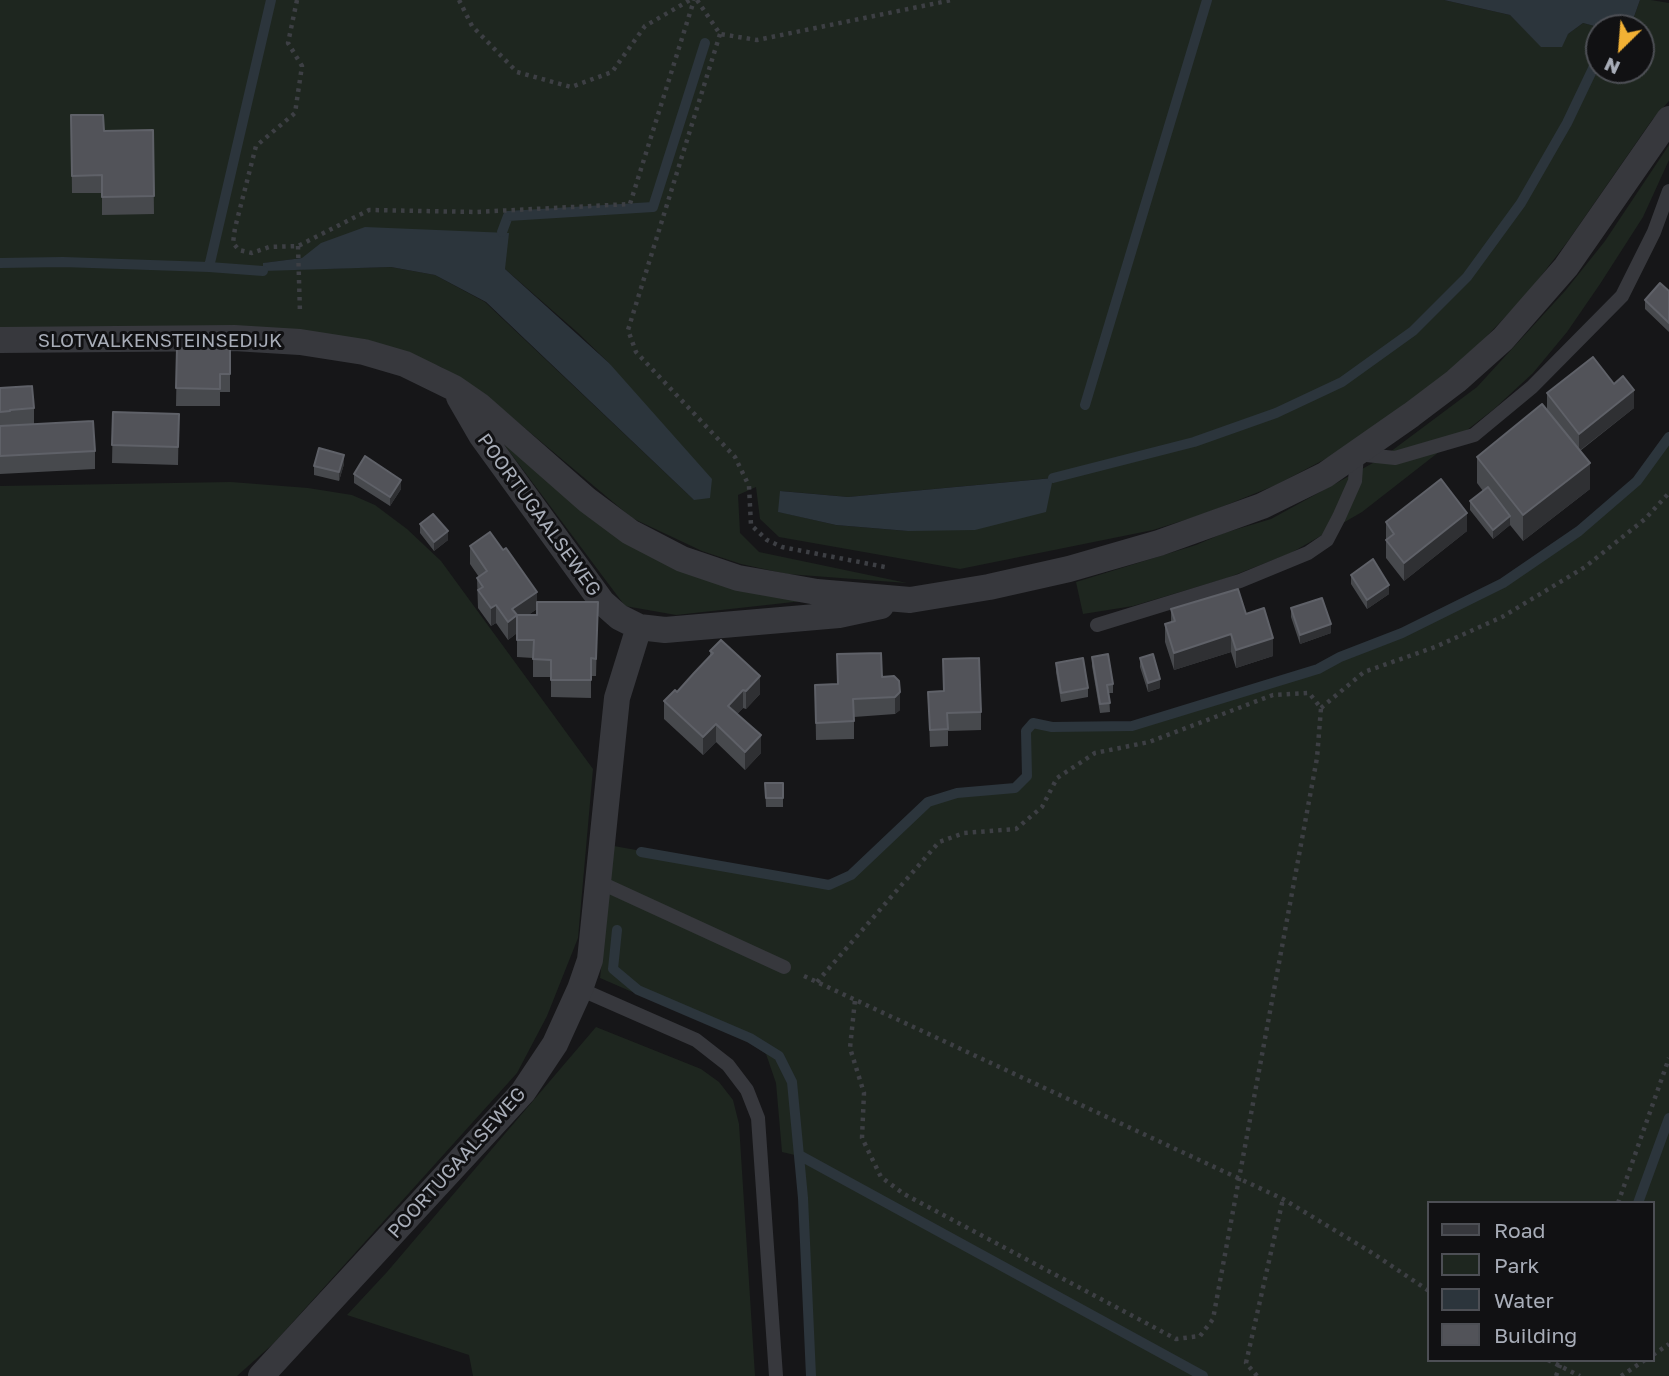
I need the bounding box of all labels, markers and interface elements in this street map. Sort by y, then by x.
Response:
north arrow [1585,14,1655,84]
text: N [1600,53,1623,80]
street label: SLOTVALKENSTEINSEDIJK [38,330,282,352]
street label: POORTUGAALSEWEG [472,429,606,601]
street label: POORTUGAALSEWEG [383,1083,531,1243]
legend [1428,1201,1655,1362]
text: Road [1494,1217,1545,1243]
text: Park [1494,1252,1539,1278]
text: Water [1494,1287,1554,1313]
text: Building [1494,1322,1577,1348]

